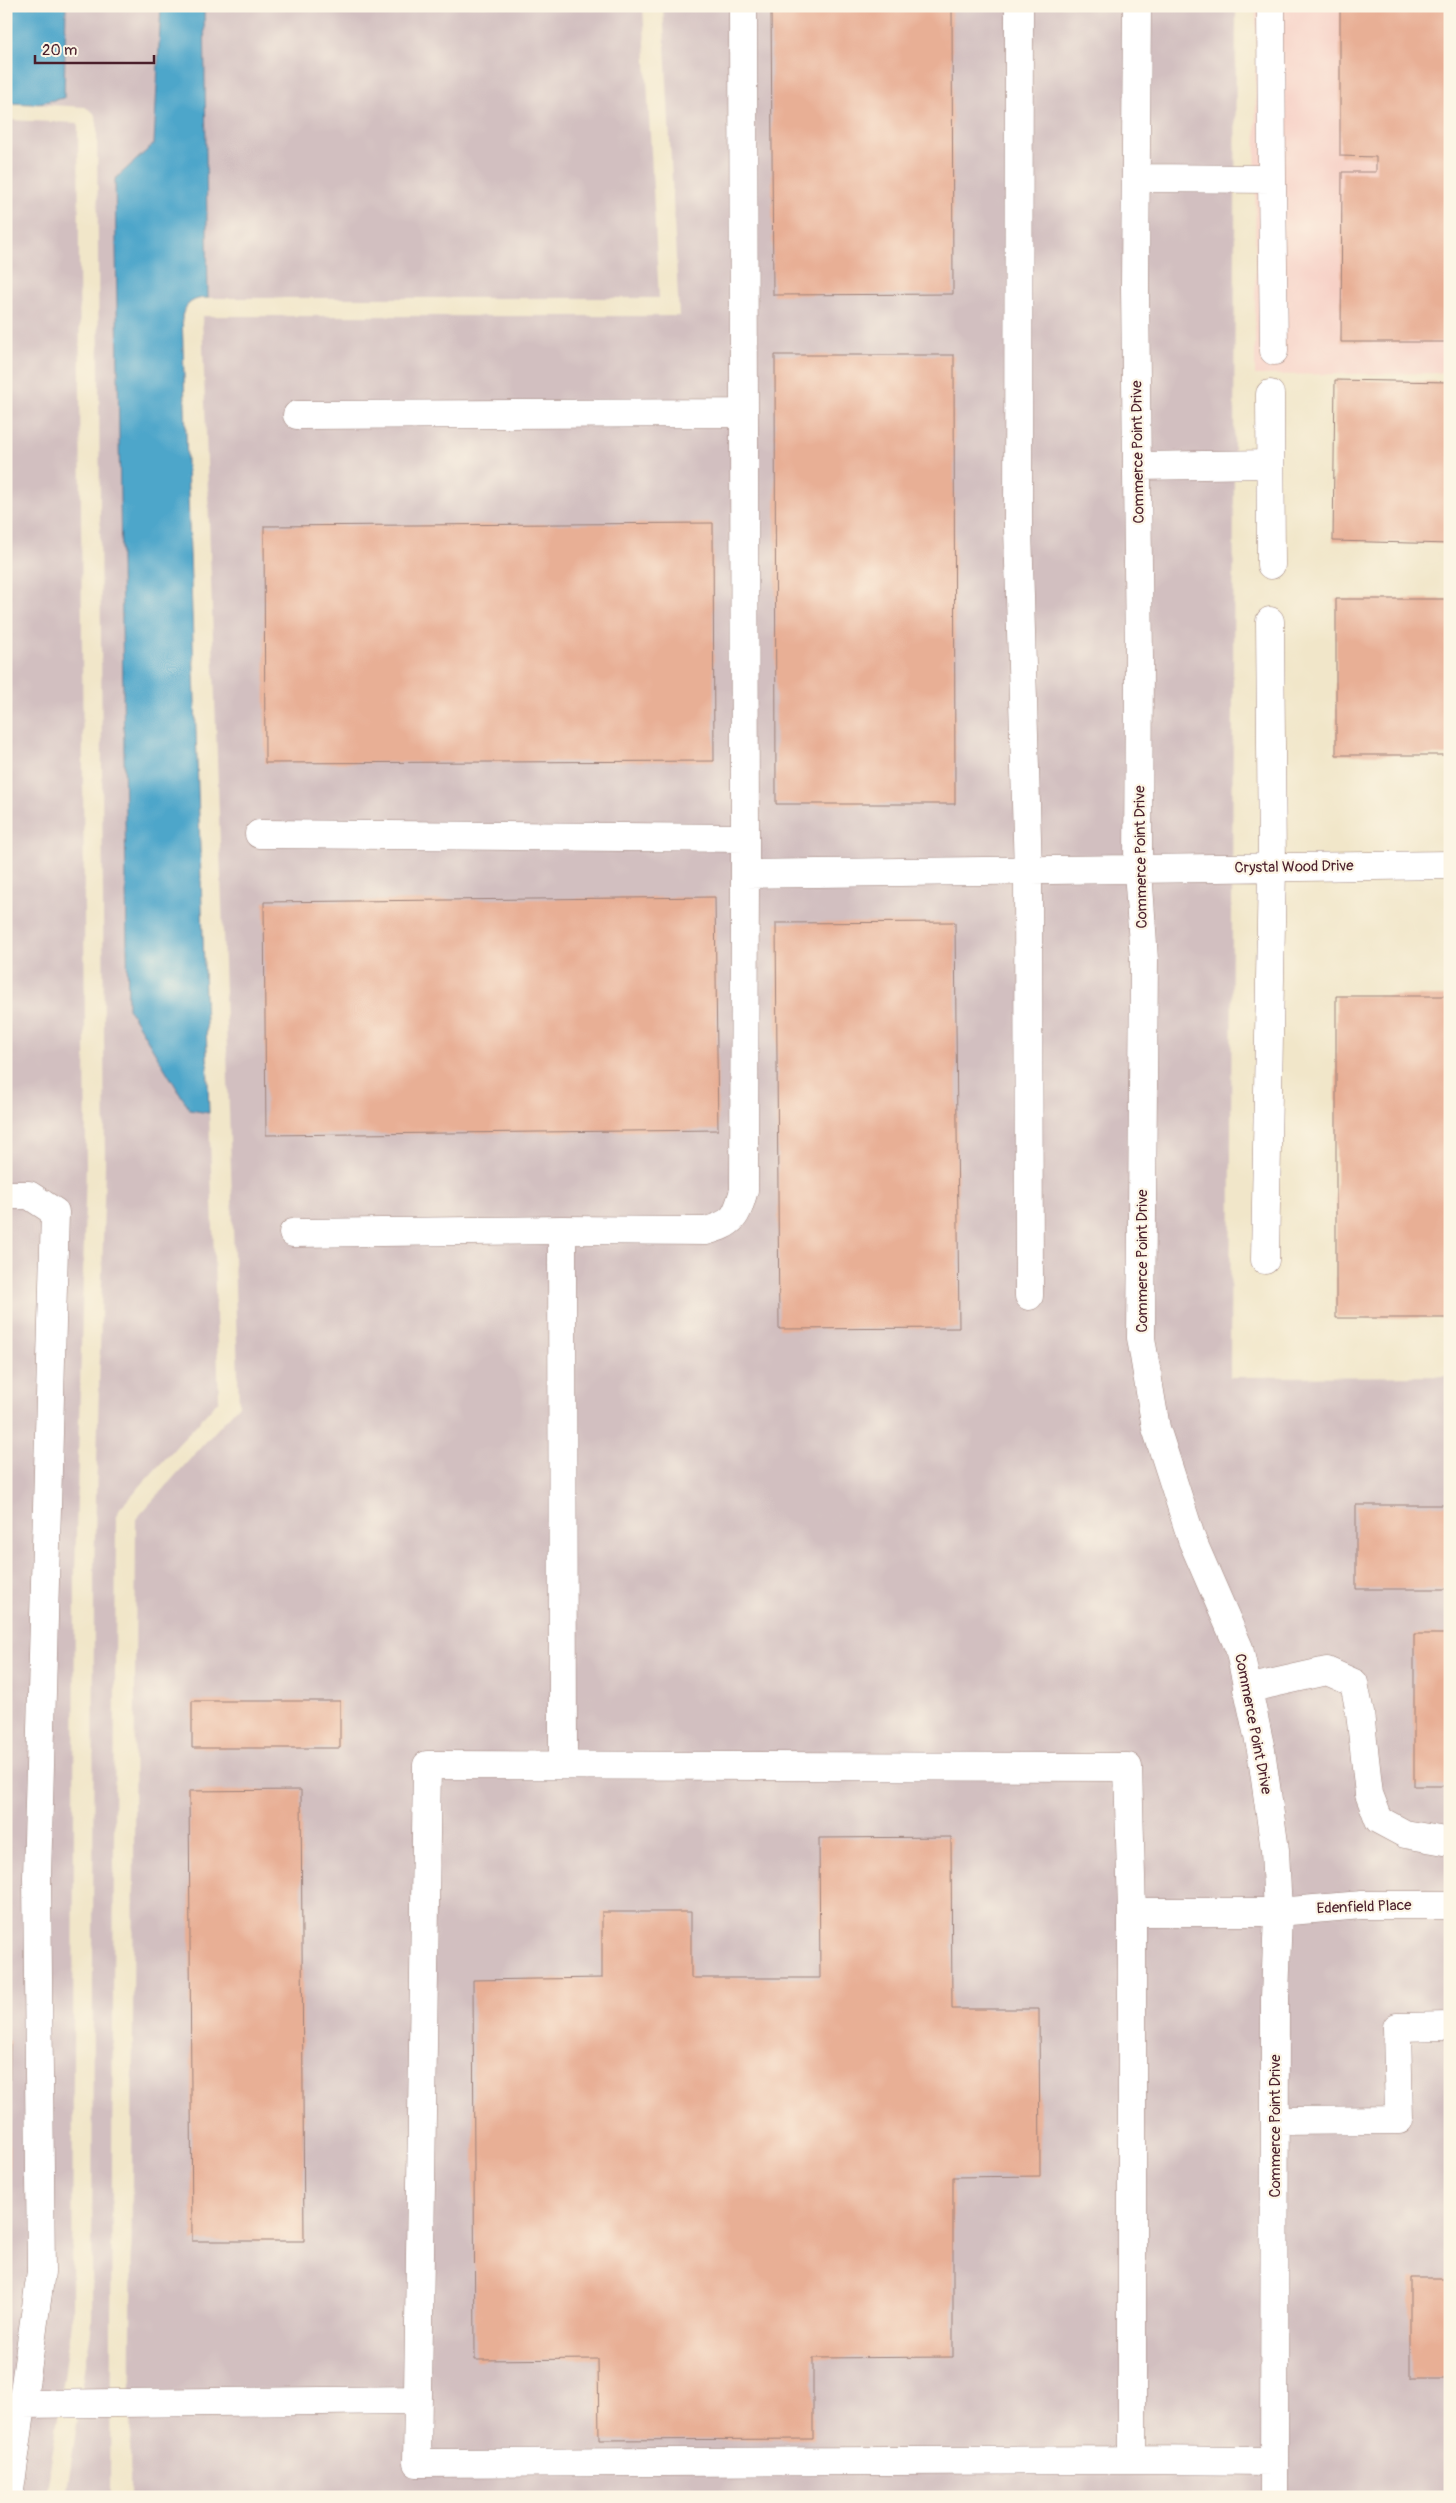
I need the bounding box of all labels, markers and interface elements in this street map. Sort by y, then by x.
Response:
scale bar [35,32,154,64]
text: 20 m [42,41,77,60]
street label: Commerce Point Drive [1127,380,1149,524]
street label: Commerce Point Drive [1130,785,1152,929]
street label: Crystal Wood Drive [1234,856,1354,878]
street label: Commerce Point Drive [1133,1189,1152,1333]
street label: Commerce Point Drive [1230,1652,1276,1797]
street label: Edenfield Place [1316,1896,1412,1918]
street label: Commerce Point Drive [1266,2054,1285,2198]

